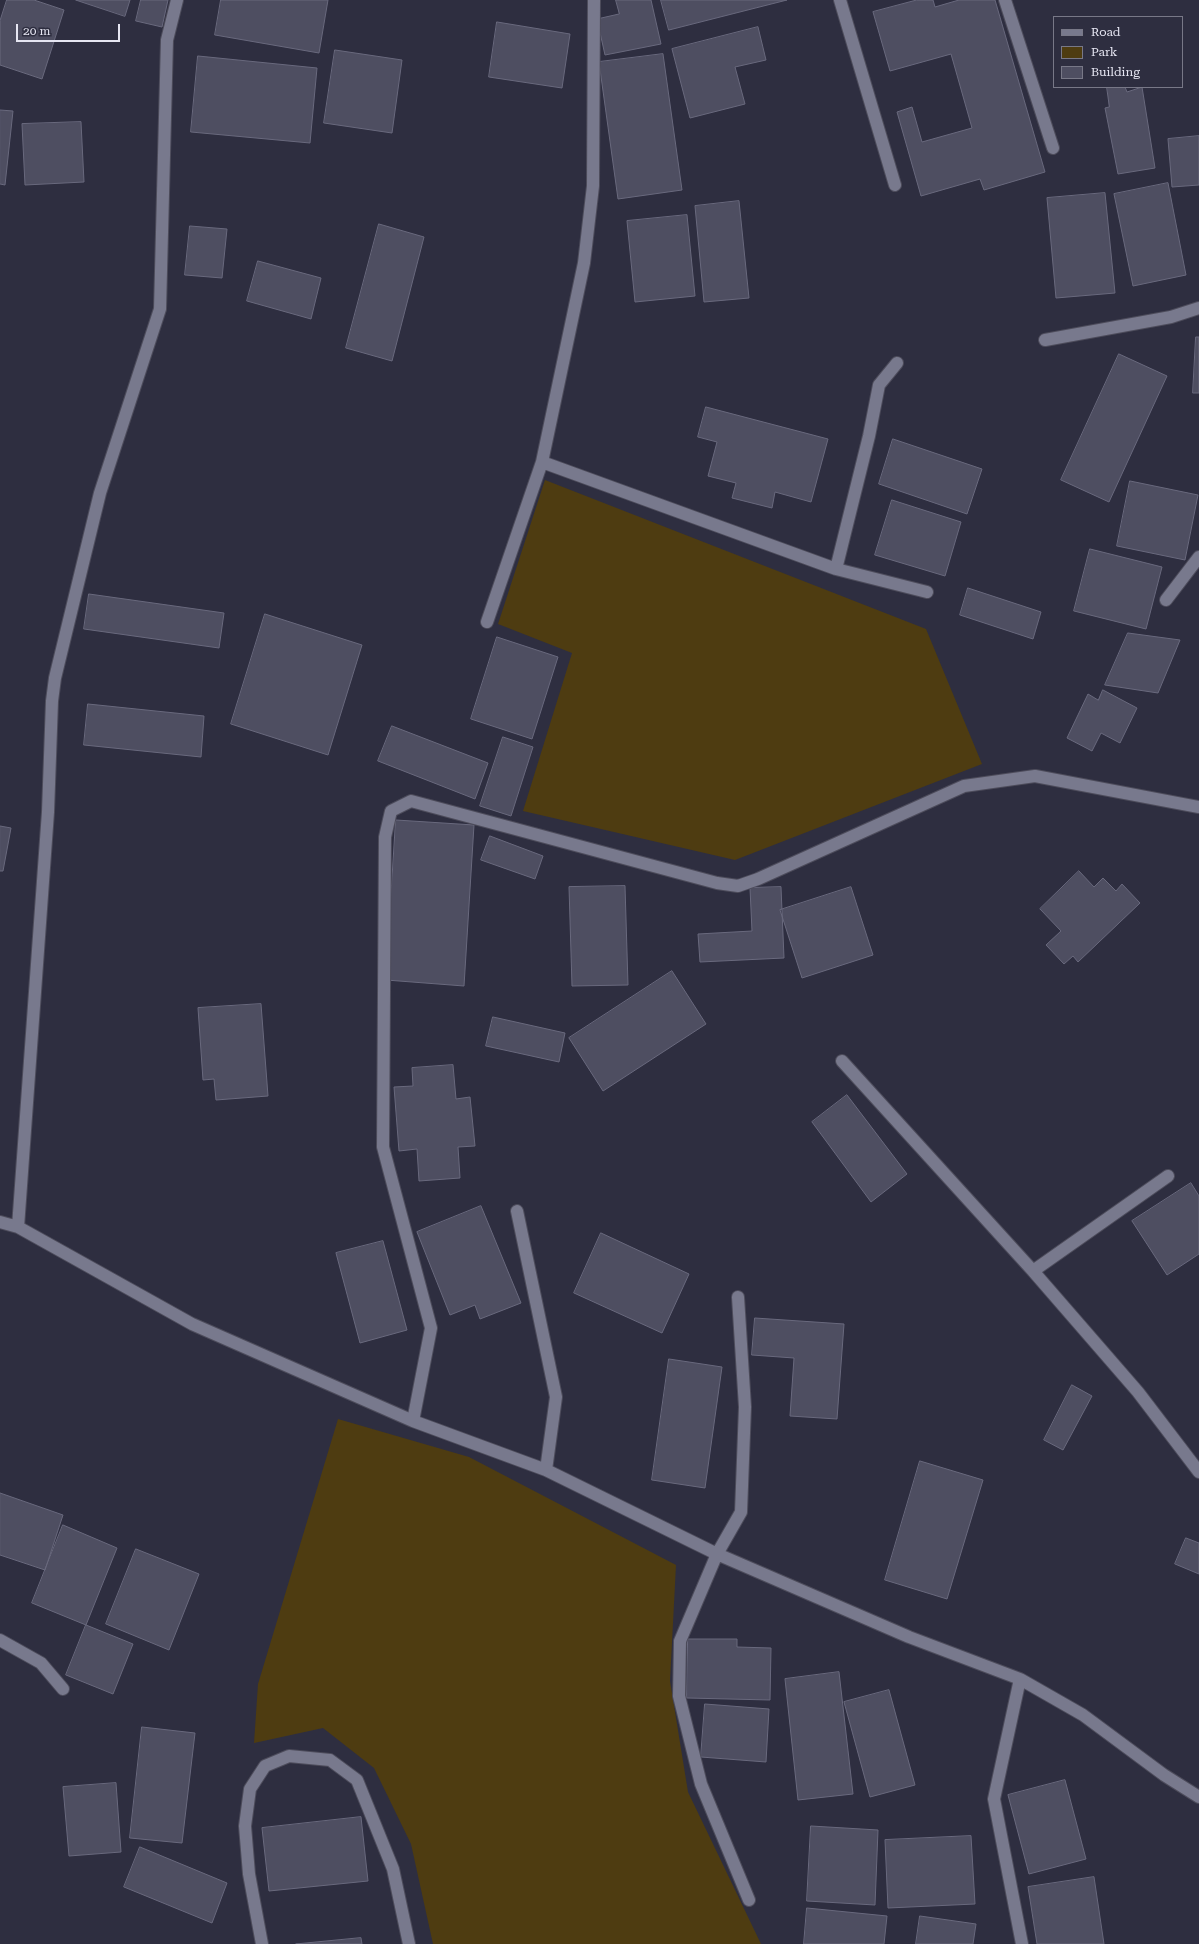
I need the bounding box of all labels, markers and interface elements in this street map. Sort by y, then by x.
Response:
scale bar [18,16,122,42]
legend [1053,16,1183,88]
text: 20 m [23,24,50,38]
text: Road [1091,25,1120,39]
text: Park [1091,45,1117,59]
text: Building [1091,65,1140,79]

